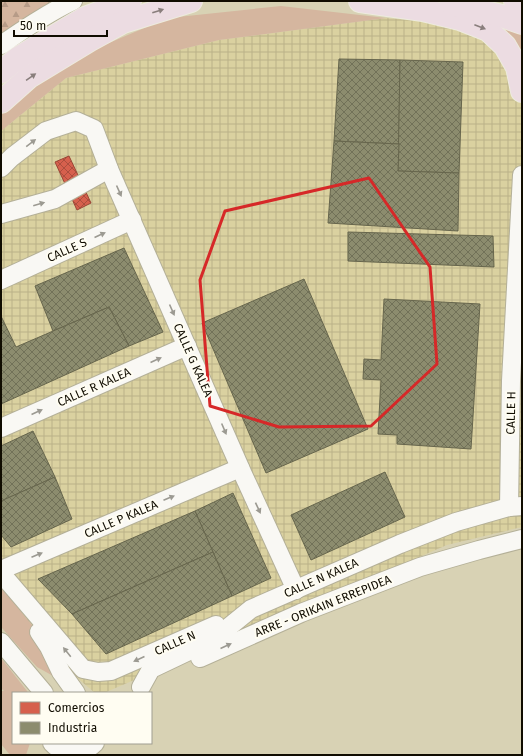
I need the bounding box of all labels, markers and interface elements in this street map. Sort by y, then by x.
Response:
one-way arrow [153,8,165,14]
scale bar [14,12,107,38]
text: 50 m [20,19,46,33]
one-way arrow [475,24,486,30]
one-way arrow [25,73,37,80]
one-way arrow [25,138,36,147]
one-way arrow [116,185,122,197]
one-way arrow [32,200,45,206]
one-way arrow [95,232,106,238]
street label: CALLE S [45,235,89,265]
one-way arrow [168,304,175,316]
street label: CALLE G KALEA [171,321,216,399]
one-way arrow [150,356,162,362]
street label: CALLE R KALEA [55,365,133,409]
street label: CALLE H [504,391,518,435]
one-way arrow [31,409,42,415]
one-way arrow [221,424,227,436]
one-way arrow [164,495,176,501]
street label: CALLE P KALEA [82,497,160,541]
one-way arrow [256,502,262,514]
one-way arrow [31,552,42,558]
street label: CALLE N KALEA [282,555,360,601]
street label: ARRE - ORIKAIN ERREPIDEA [253,572,393,640]
street label: CALLE N [152,628,198,658]
one-way arrow [220,643,232,649]
one-way arrow [63,646,72,657]
one-way arrow [133,656,144,662]
legend [12,692,152,744]
text: Comercios [48,701,105,715]
text: Industria [48,721,97,735]

